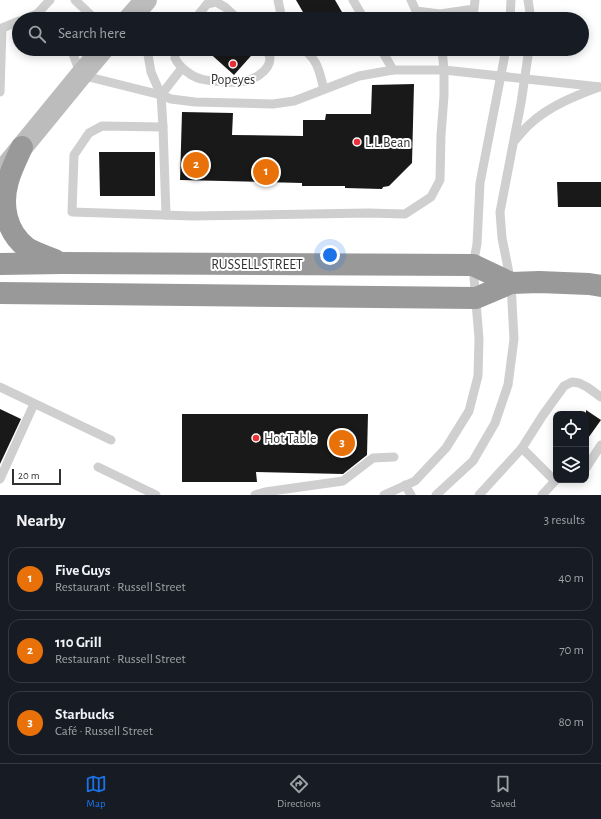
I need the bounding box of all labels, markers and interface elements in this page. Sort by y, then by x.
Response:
search box [12,12,589,56]
icon: search [26,23,48,45]
text: Search here [58,26,126,41]
marker: Popeyes [228,59,238,69]
place label: Popeyes [211,73,255,87]
place label: L.L.Bean [365,136,410,150]
marker: L.L.Bean [352,137,362,147]
pin: 2 [183,150,209,180]
pin: 1 [253,157,279,187]
your location [320,245,340,265]
street label: RUSSELL STREET [211,258,303,272]
map controls [553,411,589,483]
button: locate [553,411,589,447]
pin: 3 [329,428,355,458]
place label: Hot Table [264,432,316,446]
marker: Hot Table [251,433,261,443]
button: layers [553,447,589,483]
scale bar [12,467,61,486]
text: 20 m [18,470,39,481]
text: Nearby [16,512,66,529]
text: 3 results [544,514,585,527]
text: Five Guys [55,563,111,578]
text: 1 [28,572,32,585]
text: 40 m [558,572,584,585]
text: Restaurant · Russell Street [55,581,186,594]
text: 110 Grill [55,635,102,650]
text: 2 [27,644,33,657]
text: 70 m [559,644,584,657]
text: Restaurant · Russell Street [55,653,186,666]
text: Starbucks [55,707,114,722]
text: 3 [27,716,33,729]
text: 80 m [558,716,584,729]
text: Café · Russell Street [55,725,153,738]
tab: Map [85,773,107,810]
tab: Directions [277,773,321,810]
tab: Saved [491,773,516,810]

